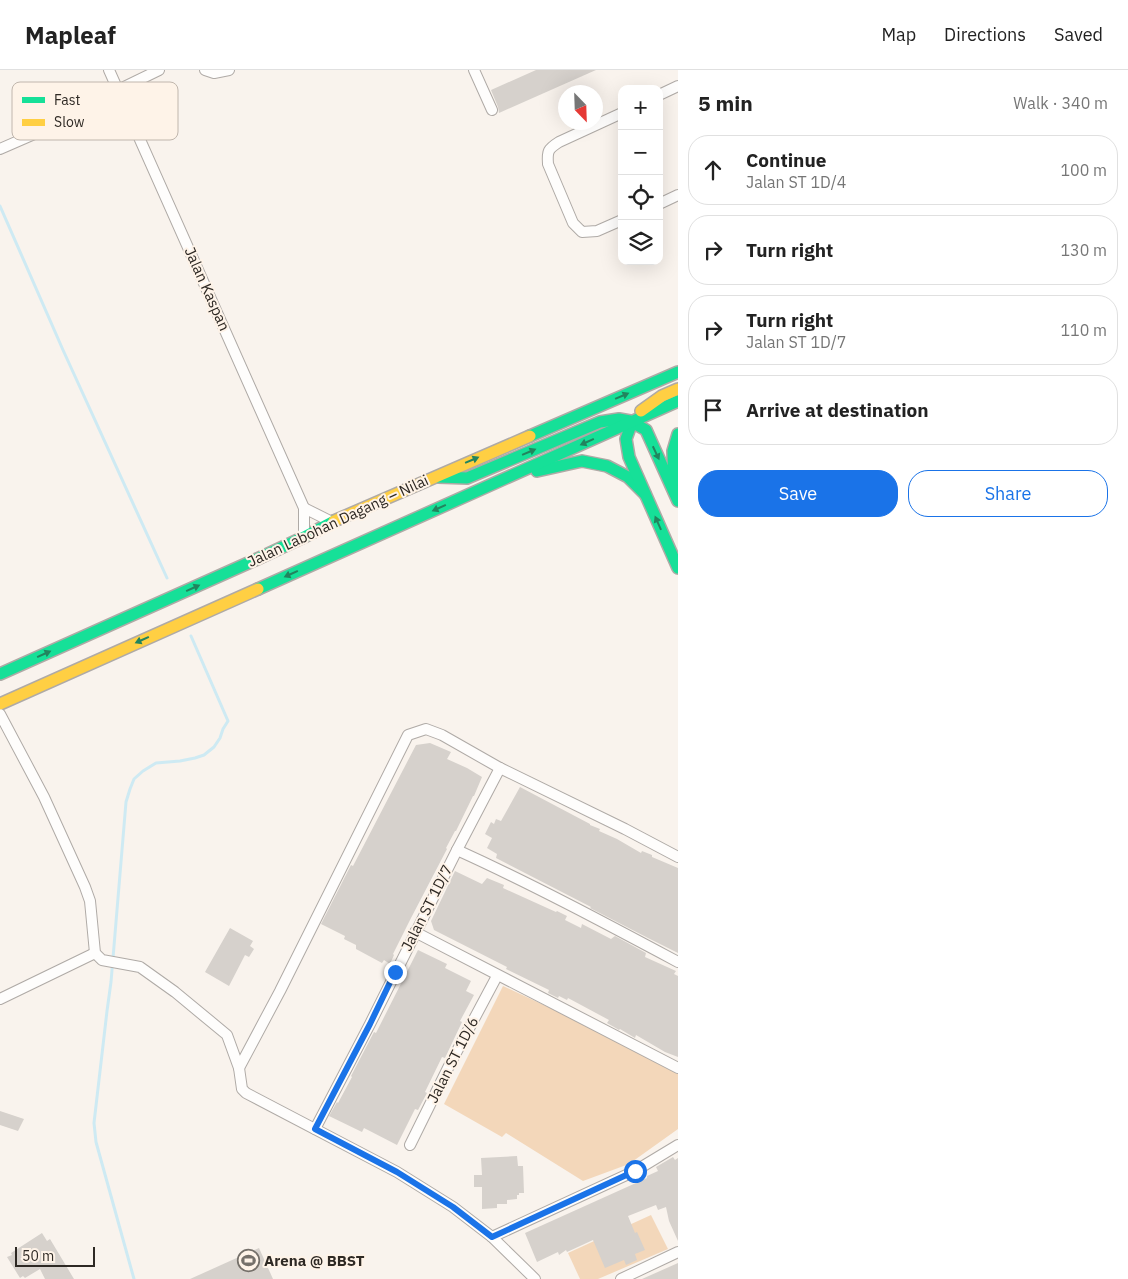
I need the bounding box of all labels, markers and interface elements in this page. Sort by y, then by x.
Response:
text: Mapleaf [25,19,116,51]
text: Map [881,23,916,46]
text: Directions [944,23,1026,46]
text: Saved [1054,23,1103,46]
legend [12,82,178,140]
north arrow [558,85,603,130]
map controls [618,85,663,265]
button: + [618,85,663,130]
text: 5 min [698,89,753,117]
text: Fast [54,91,80,109]
text: Walk · 340 m [1013,93,1108,113]
text: Slow [54,113,85,131]
button: − [618,130,663,175]
text: Continue [746,148,826,172]
icon: ahead [699,156,727,184]
text: 100 m [1060,160,1107,180]
text: Jalan ST 1D/4 [746,172,846,192]
button: locate [618,175,663,220]
button: layers [618,220,663,265]
icon: right [699,236,727,264]
text: Turn right [746,238,833,262]
text: 130 m [1060,240,1107,260]
street label: Jalan Kaspan [181,244,234,334]
text: Turn right [746,308,833,332]
icon: right [699,316,727,344]
text: 110 m [1060,320,1107,340]
text: Jalan ST 1D/7 [746,332,846,352]
one-way arrow [615,391,629,399]
icon: arrive [699,396,727,424]
text: Arrive at destination [746,398,929,422]
one-way arrow [580,438,594,446]
one-way arrow [653,446,661,460]
one-way arrow [522,448,537,456]
one-way arrow [465,455,479,463]
street label: Jalan Labohan Dagang ‒ Nilai [244,470,431,571]
button: Save [698,470,898,517]
button: Share [908,470,1108,517]
one-way arrow [432,504,446,512]
one-way arrow [654,516,662,530]
one-way arrow [284,571,298,579]
one-way arrow [186,583,200,591]
one-way arrow [135,637,149,645]
one-way arrow [37,650,51,658]
street label: Jalan ST 1D/7 [397,862,456,954]
route end [384,961,407,984]
street label: Jalan ST 1D/6 [423,1014,482,1106]
route start [624,1160,647,1183]
scale bar [15,1244,95,1267]
text: 50 m [22,1247,54,1265]
sports icon: Arena @ BBST [236,1249,260,1273]
place label: Arena @ BBST [264,1251,365,1270]

